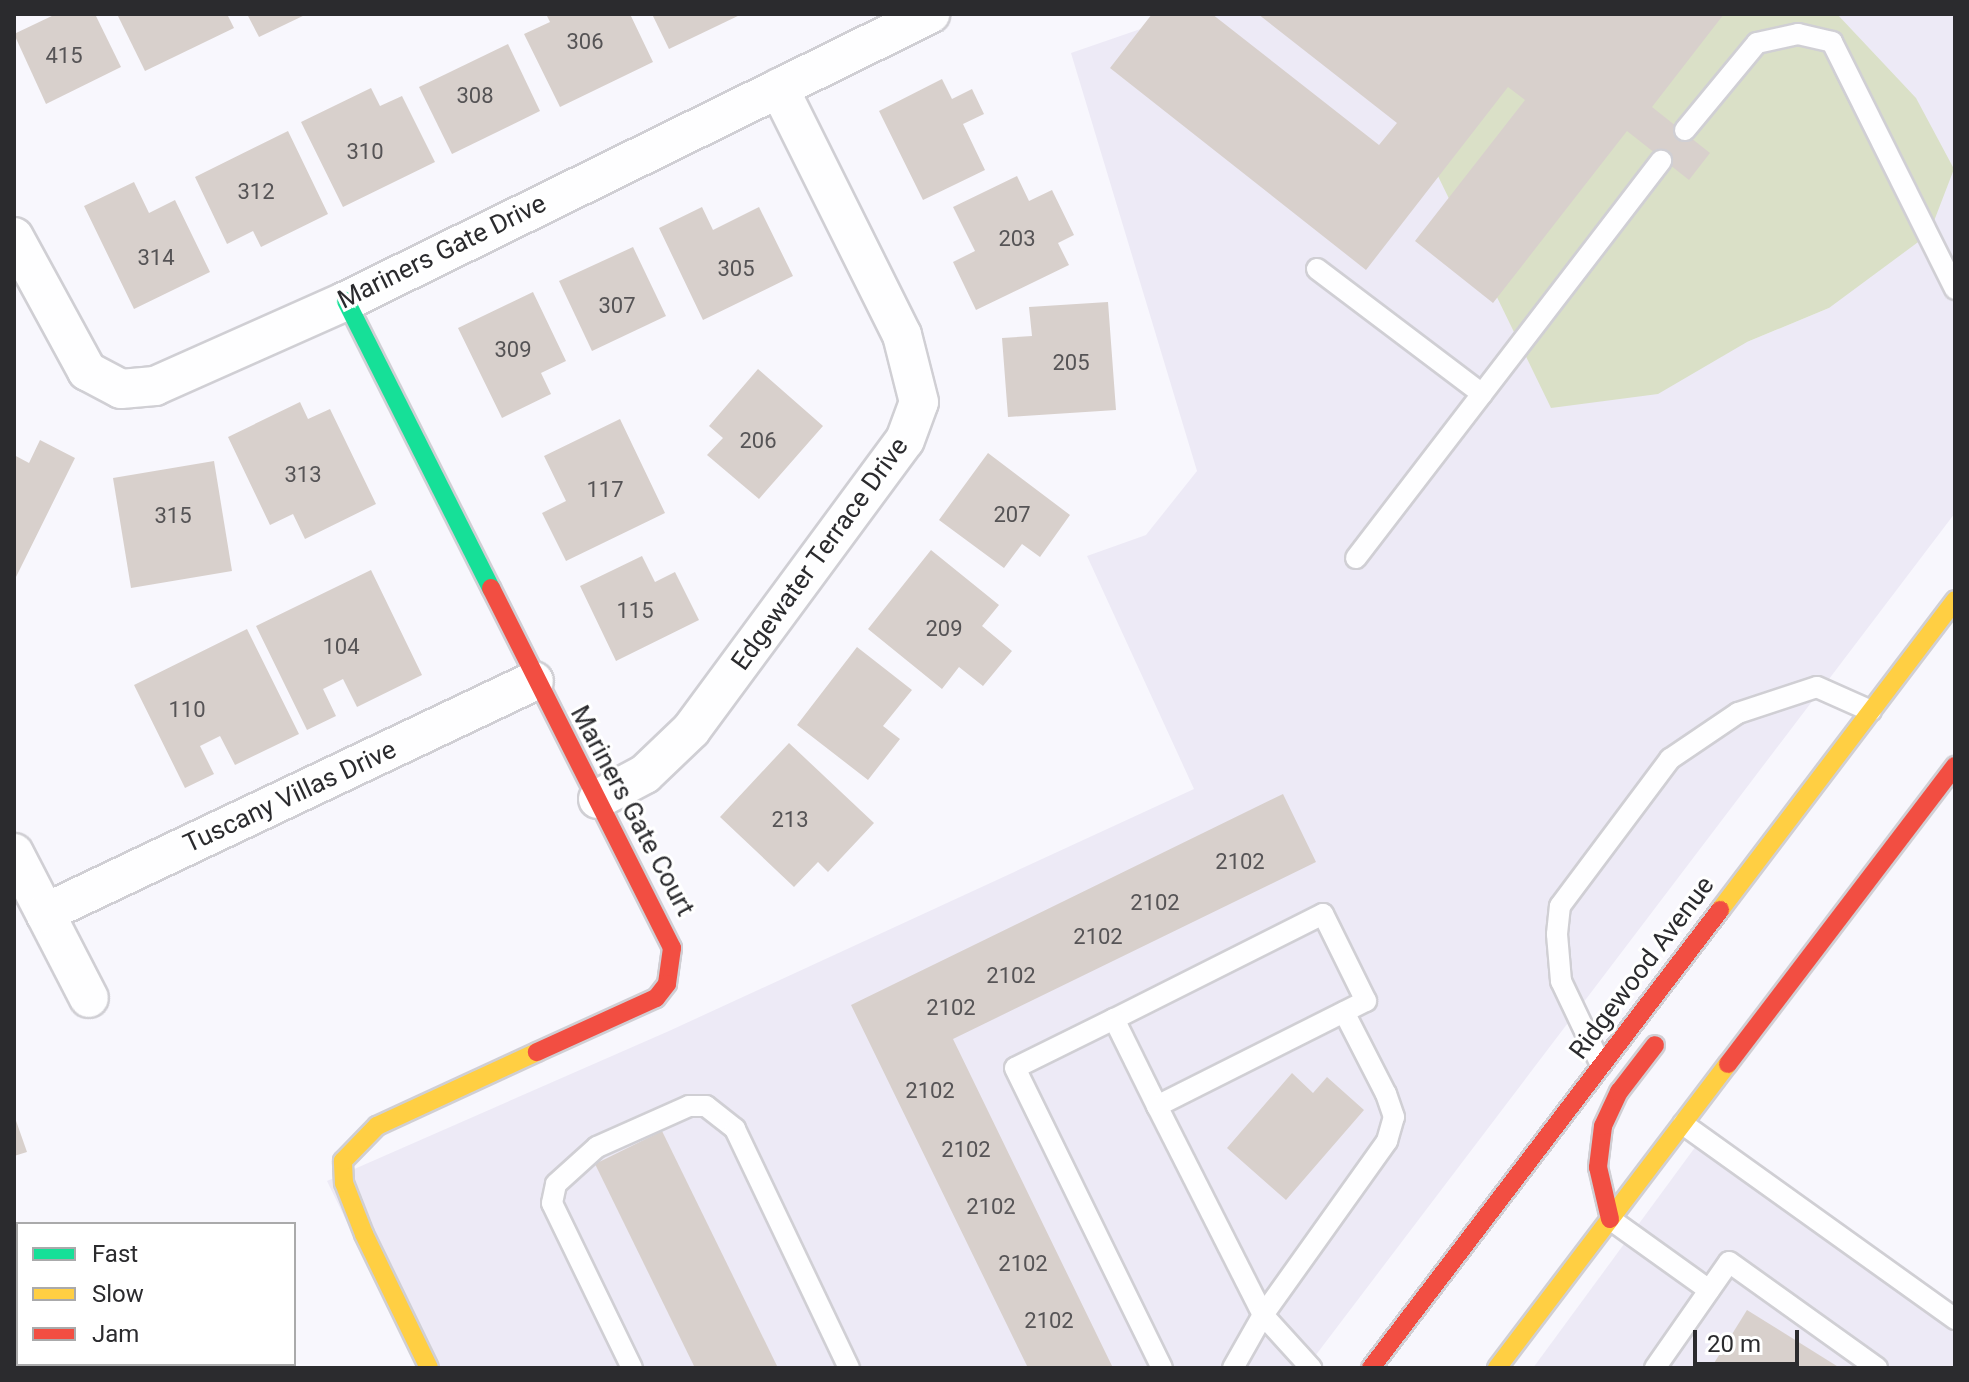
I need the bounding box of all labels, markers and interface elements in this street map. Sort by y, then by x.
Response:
house number: 306 [566,29,604,55]
house number: 415 [45,43,83,69]
house number: 308 [456,83,494,109]
house number: 310 [346,139,384,165]
house number: 312 [237,179,275,205]
street label: Mariners Gate Drive [333,188,551,316]
house number: 203 [998,226,1036,252]
house number: 314 [137,245,175,271]
house number: 305 [717,256,755,282]
house number: 307 [598,293,636,319]
house number: 309 [494,337,532,363]
house number: 205 [1052,350,1090,376]
house number: 206 [739,428,777,454]
street label: Edgewater Terrace Drive [725,431,915,677]
house number: 313 [284,462,322,488]
house number: 117 [586,477,624,503]
house number: 207 [993,502,1031,528]
house number: 315 [154,503,192,529]
house number: 115 [616,598,654,624]
house number: 209 [925,616,963,642]
house number: 104 [322,634,360,660]
house number: 110 [168,697,206,723]
street label: Mariners Gate Court [563,701,701,921]
street label: Tuscany Villas Drive [179,734,401,860]
house number: 213 [771,807,809,833]
house number: 2102 [1215,849,1265,875]
street label: Ridgewood Avenue [1563,870,1721,1066]
house number: 2102 [1130,890,1180,916]
house number: 2102 [1073,924,1123,950]
house number: 2102 [986,963,1036,989]
house number: 2102 [926,995,976,1021]
house number: 2102 [905,1078,955,1104]
house number: 2102 [941,1137,991,1163]
house number: 2102 [966,1194,1016,1220]
legend [16,1222,296,1366]
text: Fast [92,1240,138,1268]
house number: 2102 [998,1251,1048,1277]
text: Slow [92,1280,144,1308]
house number: 2102 [1024,1308,1074,1334]
scale bar [1697,1314,1803,1364]
text: Jam [92,1320,139,1348]
text: 20 m [1707,1330,1761,1358]

